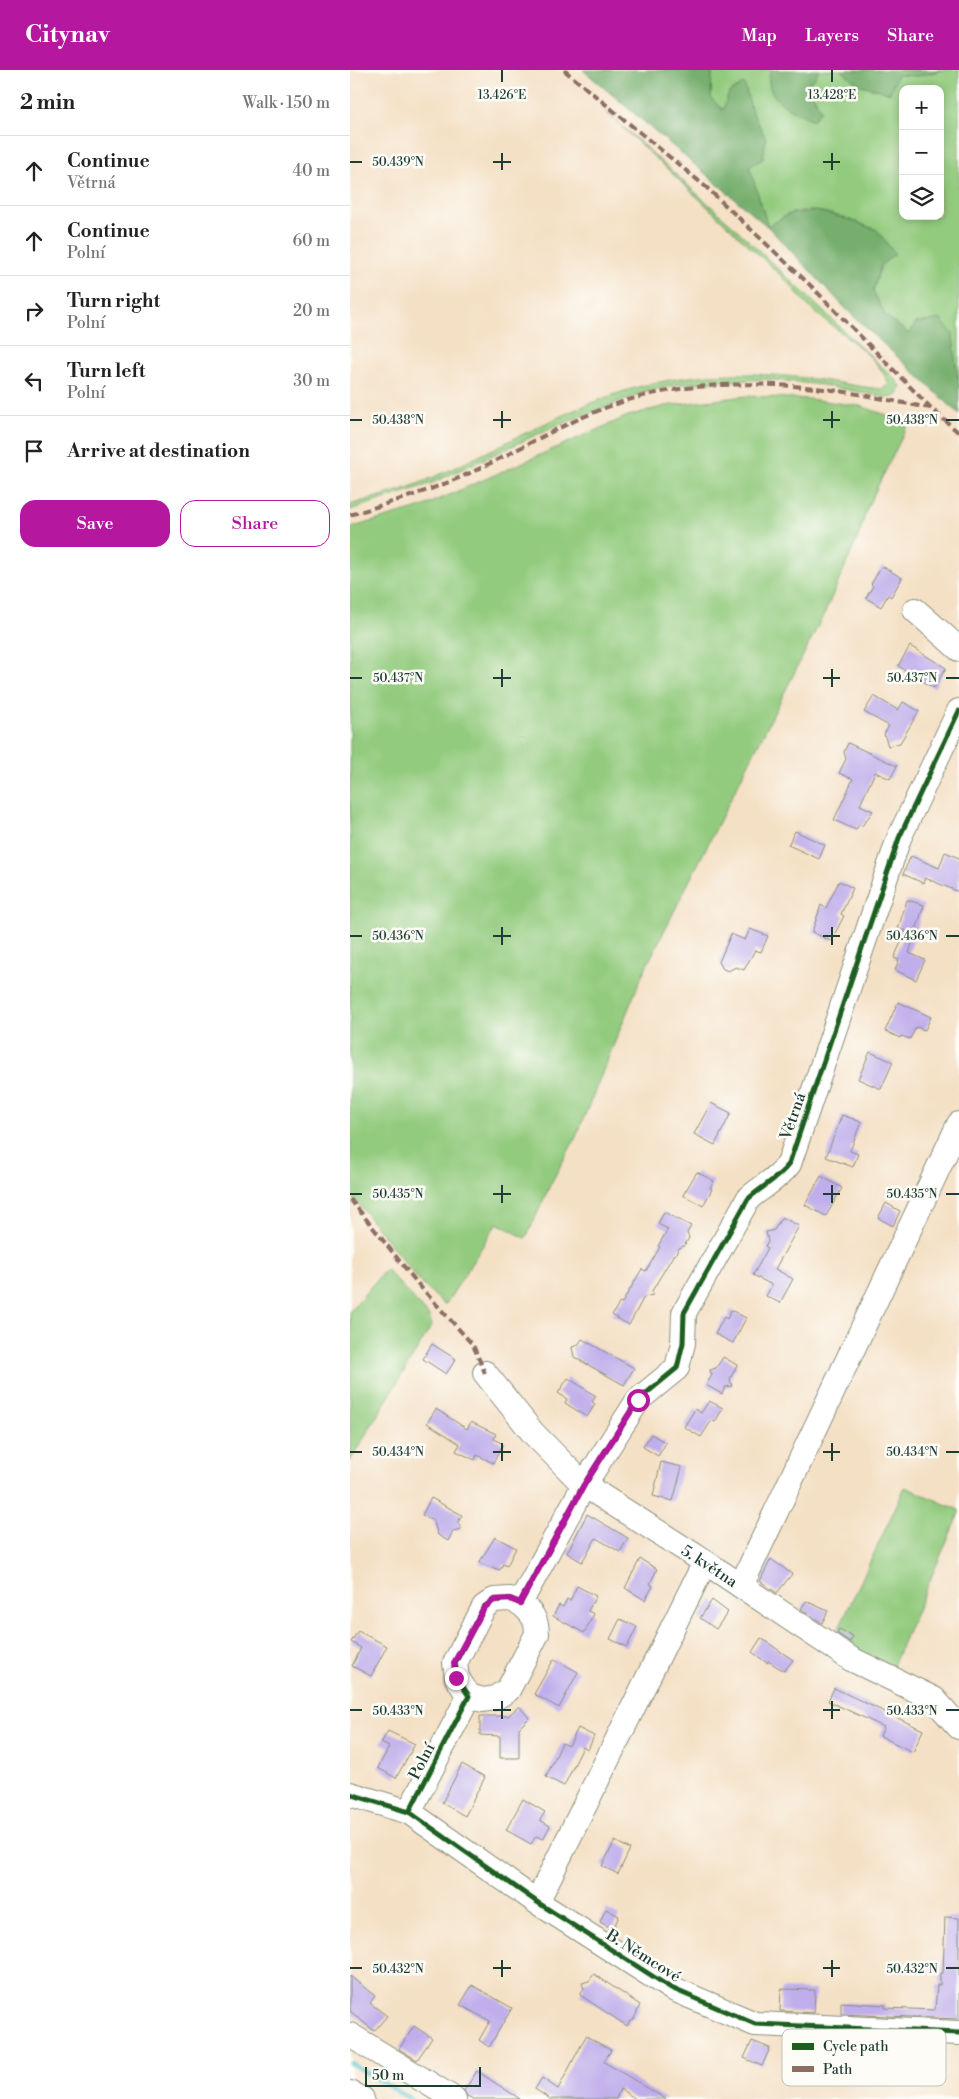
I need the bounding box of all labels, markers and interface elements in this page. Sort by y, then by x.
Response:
text: Citynav [25,20,110,50]
text: Map [742,24,777,47]
text: Layers [805,24,859,47]
text: Share [887,24,934,47]
map controls [899,85,944,220]
button: + [899,85,944,130]
text: 13.426°E [478,88,526,103]
text: 13.428°E [808,88,856,103]
text: 2 min [20,90,75,116]
text: Walk · 150 m [242,93,330,113]
button: − [899,130,944,175]
text: Continue [67,149,150,173]
text: 50.439°N [372,155,424,170]
icon: ahead [20,157,48,185]
text: 40 m [293,161,330,181]
text: Větrná [67,173,116,193]
button: layers [899,175,944,220]
text: Continue [67,219,150,243]
icon: ahead [20,227,48,255]
text: 60 m [292,231,330,251]
text: Polní [67,243,105,263]
text: Turn right [67,289,160,313]
icon: right [20,297,48,325]
text: 20 m [293,301,330,321]
text: Polní [67,313,105,333]
text: Turn left [67,359,146,383]
icon: left [20,367,48,395]
text: 30 m [293,371,330,391]
text: Polní [67,383,105,403]
text: 50.438°N [372,413,424,428]
text: 50.438°N [886,413,938,428]
icon: arrive [20,437,48,465]
text: Arrive at destination [67,439,250,463]
button: Save [20,500,170,547]
button: Share [180,500,330,547]
text: 50.437°N [373,671,423,686]
text: 50.437°N [887,671,937,686]
text: 50.436°N [372,929,424,944]
text: 50.436°N [886,929,938,944]
street label: Větrná [775,1089,811,1144]
text: 50.435°N [373,1187,424,1202]
text: 50.435°N [887,1187,938,1202]
route start [627,1389,650,1412]
text: 50.434°N [372,1445,424,1460]
text: 50.434°N [886,1445,938,1460]
street label: 5. května [677,1541,742,1592]
route end [445,1667,468,1690]
text: 50.433°N [373,1704,424,1719]
text: 50.433°N [887,1704,938,1719]
street label: Polní [404,1739,440,1783]
street label: B. Němcové [602,1924,685,1987]
text: 50.432°N [372,1962,424,1977]
text: 50.432°N [886,1962,938,1977]
legend [782,2029,946,2086]
text: Cycle path [823,2038,889,2056]
text: Path [823,2061,853,2079]
scale bar [365,2064,481,2087]
text: 50 m [372,2067,404,2085]

